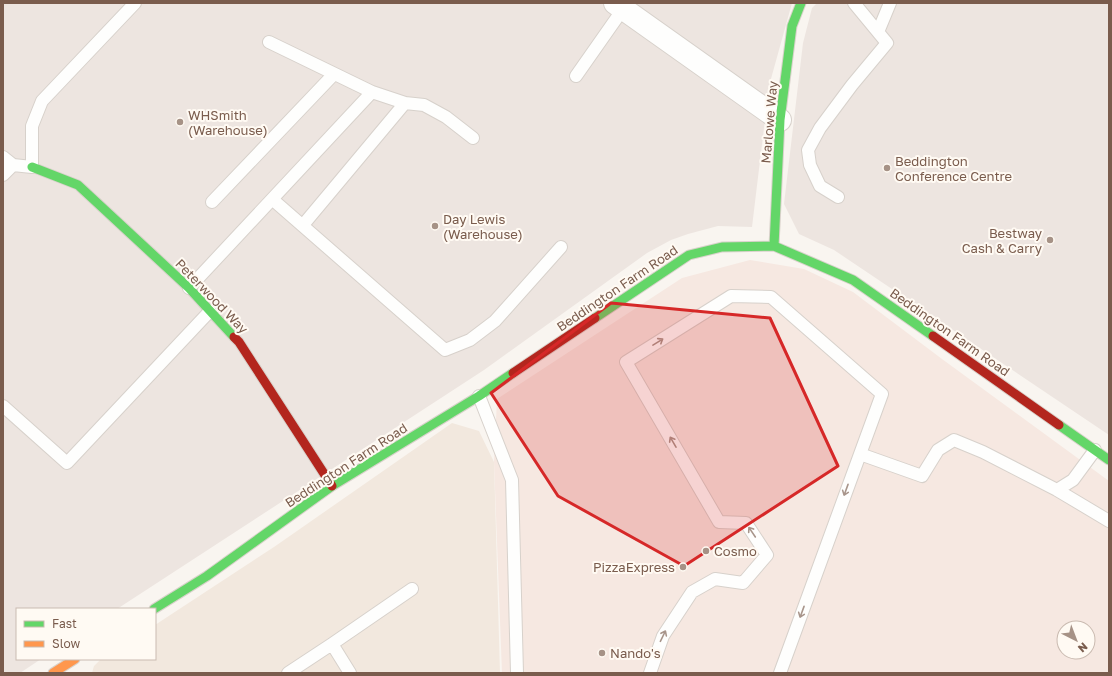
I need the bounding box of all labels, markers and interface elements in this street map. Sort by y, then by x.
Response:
street label: Marlowe Way [757,79,781,164]
place label: WHSmith (Warehouse) [188,107,268,138]
marker: WHSmith (Warehouse) [175,117,185,127]
place label: Beddington Conference Centre [895,153,1012,184]
marker: Beddington Conference Centre [882,163,892,173]
place label: Day Lewis (Warehouse) [443,211,523,242]
marker: Day Lewis (Warehouse) [430,221,440,231]
place label: Bestway Cash & Carry [962,225,1043,256]
marker: Bestway Cash & Carry [1045,235,1055,245]
street label: Beddington Farm Road [553,242,681,334]
street label: Peterwood Way [172,255,252,337]
street label: Beddington Farm Road [887,285,1013,379]
one-way arrow [652,338,663,346]
street label: Beddington Farm Road [282,419,410,511]
one-way arrow [668,436,676,448]
one-way arrow [842,484,850,496]
one-way arrow [748,527,756,538]
place label: Cosmo [714,543,757,559]
marker: Cosmo [701,546,711,556]
place label: PizzaExpress [593,559,675,575]
marker: PizzaExpress [678,562,688,572]
one-way arrow [798,606,805,619]
legend [16,608,156,660]
text: Fast [52,616,77,631]
north arrow [1056,620,1096,660]
one-way arrow [660,631,667,643]
text: Slow [52,636,80,651]
text: N [1076,640,1090,655]
place label: Nando's [610,645,661,661]
marker: Nando's [597,648,607,658]

